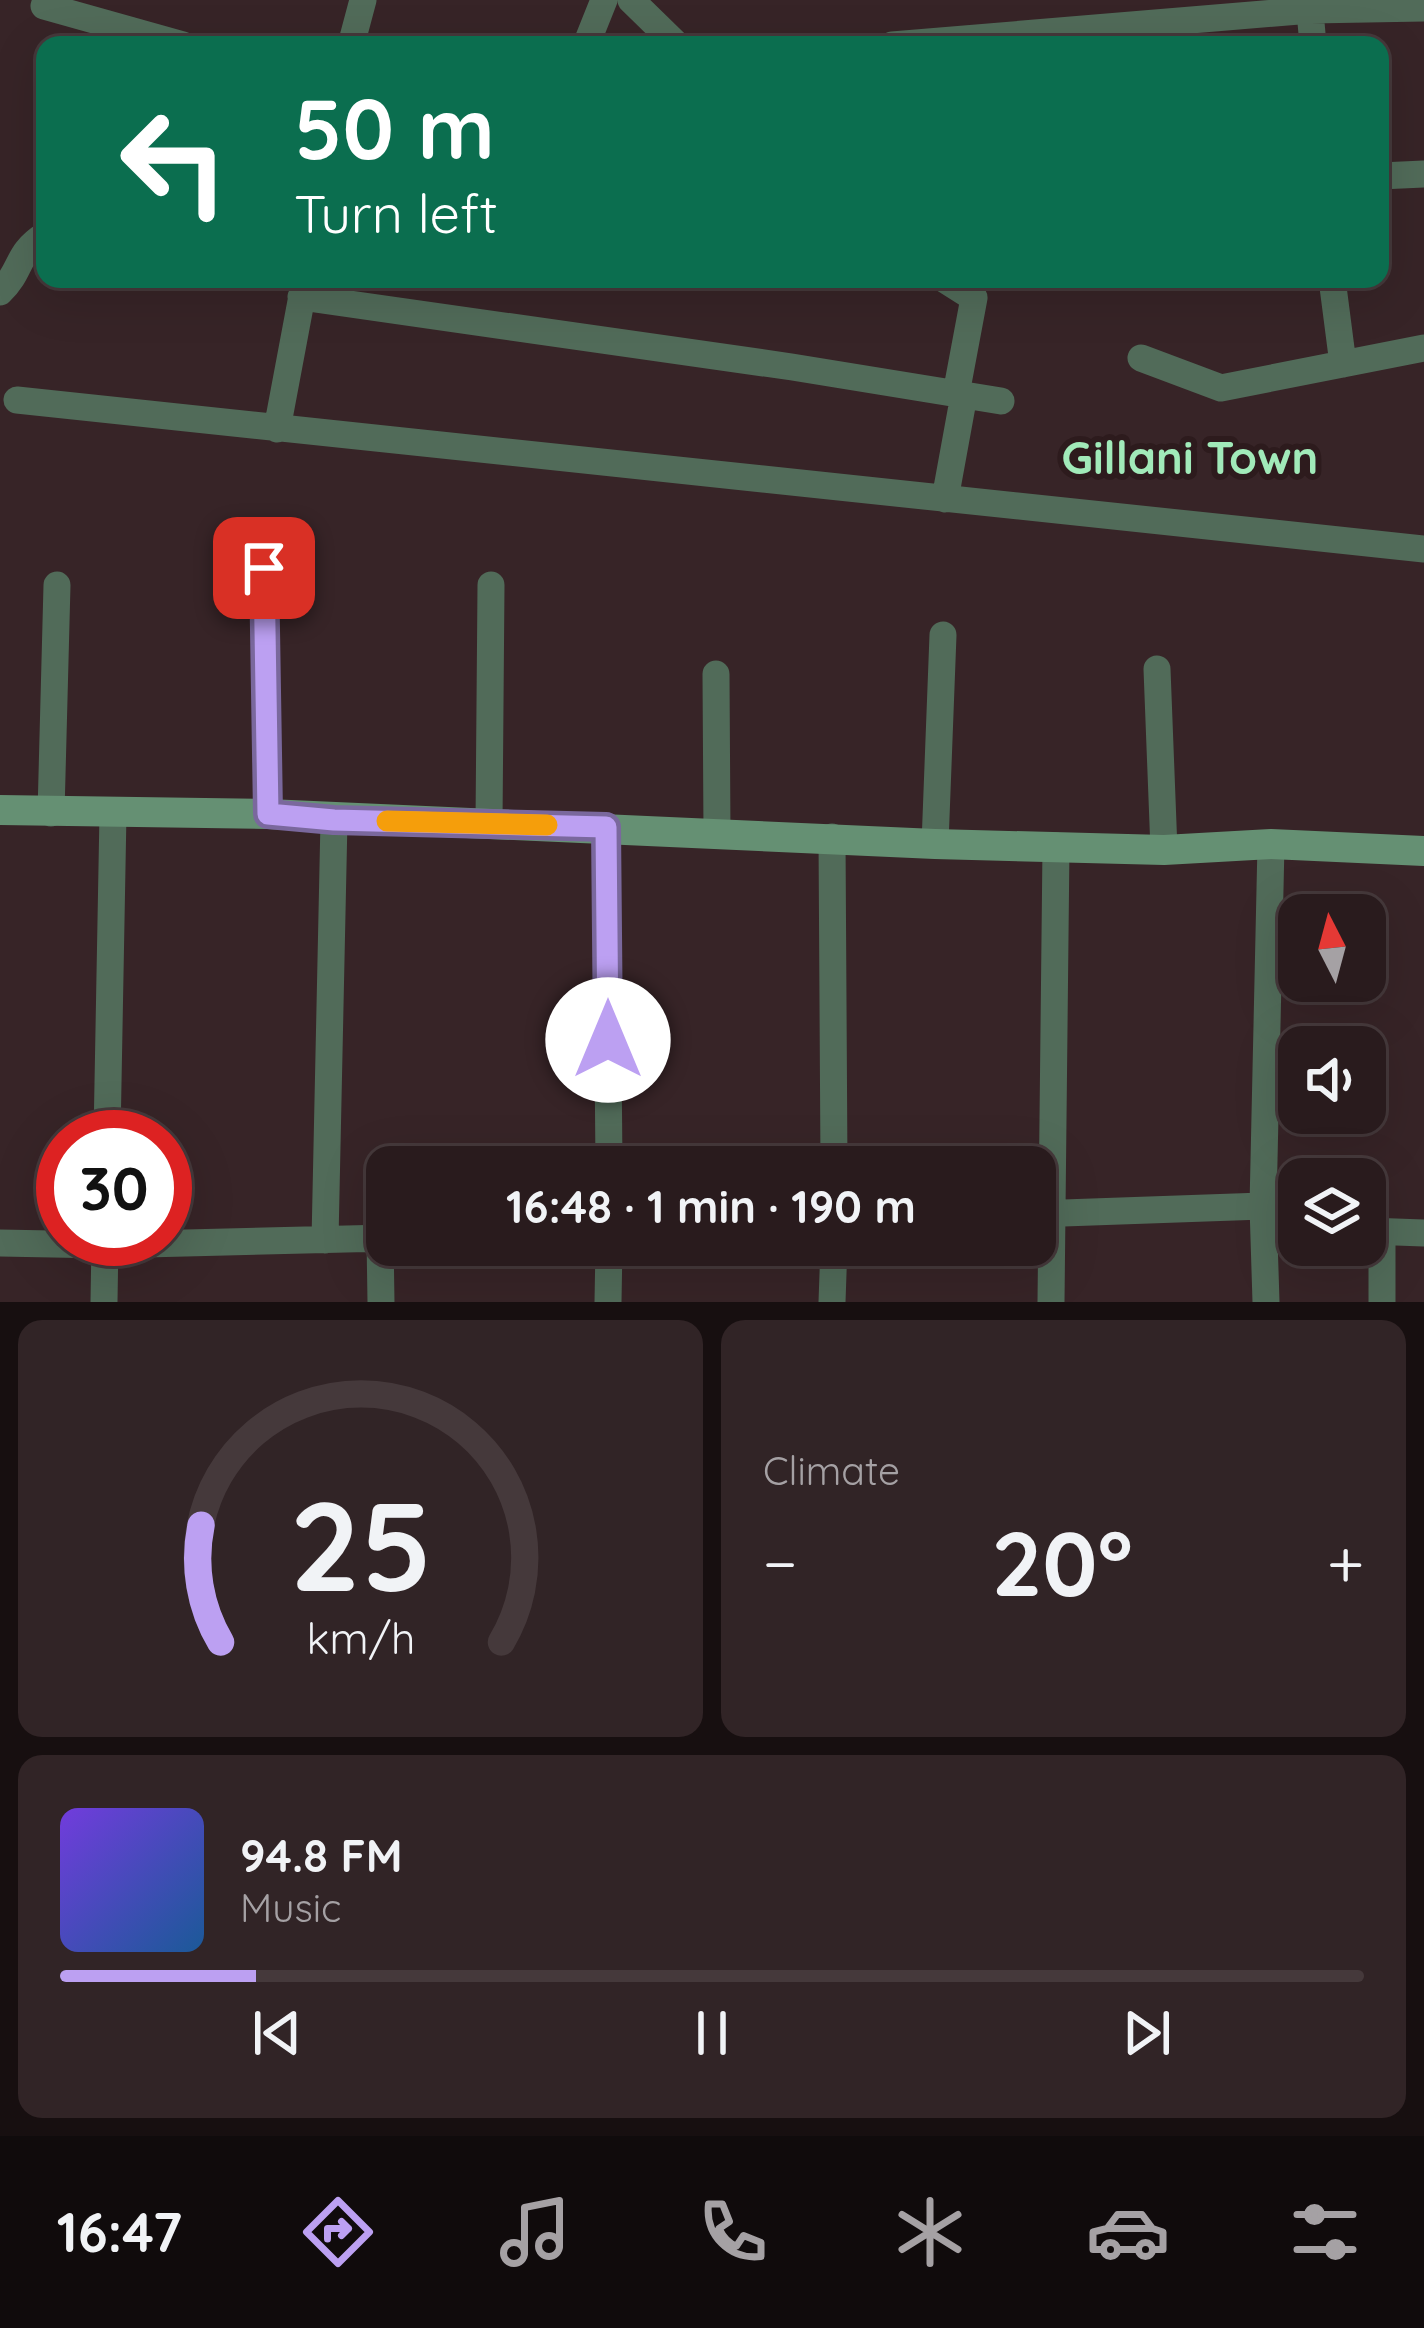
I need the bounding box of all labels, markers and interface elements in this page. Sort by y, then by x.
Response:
text: 50 m [294,75,495,180]
icon: left [96,84,252,240]
text: Turn left [294,179,498,247]
district label: Gillani Town [1062,429,1318,485]
pin [213,517,315,619]
icon: arrive [231,535,297,601]
north arrow [1278,894,1386,1002]
map controls [1278,894,1386,1266]
position arrow [545,977,671,1103]
button: sound [1278,1026,1386,1134]
speed limit sign: 30 [36,1110,192,1266]
button: layers [1278,1158,1386,1266]
text: 16:48 · 1 min · 190 m [506,1178,916,1234]
text: Climate [763,1446,900,1495]
text: 25 [289,1466,432,1622]
text: 20° [991,1506,1133,1619]
text: − [763,1521,797,1604]
text: + [1327,1521,1364,1604]
text: km/h [306,1610,415,1664]
text: 94.8 FM [240,1827,403,1883]
text: Music [240,1883,341,1932]
icon: previous [244,2000,310,2066]
icon: pause [679,2000,745,2066]
icon: next [1114,2000,1180,2066]
icon: directions [296,2190,380,2274]
icon: music [493,2190,577,2274]
icon: phone [691,2190,775,2274]
icon: climate [888,2190,972,2274]
icon: car [1086,2190,1170,2274]
icon: filters [1283,2190,1367,2274]
text: 16:47 [57,2198,182,2266]

